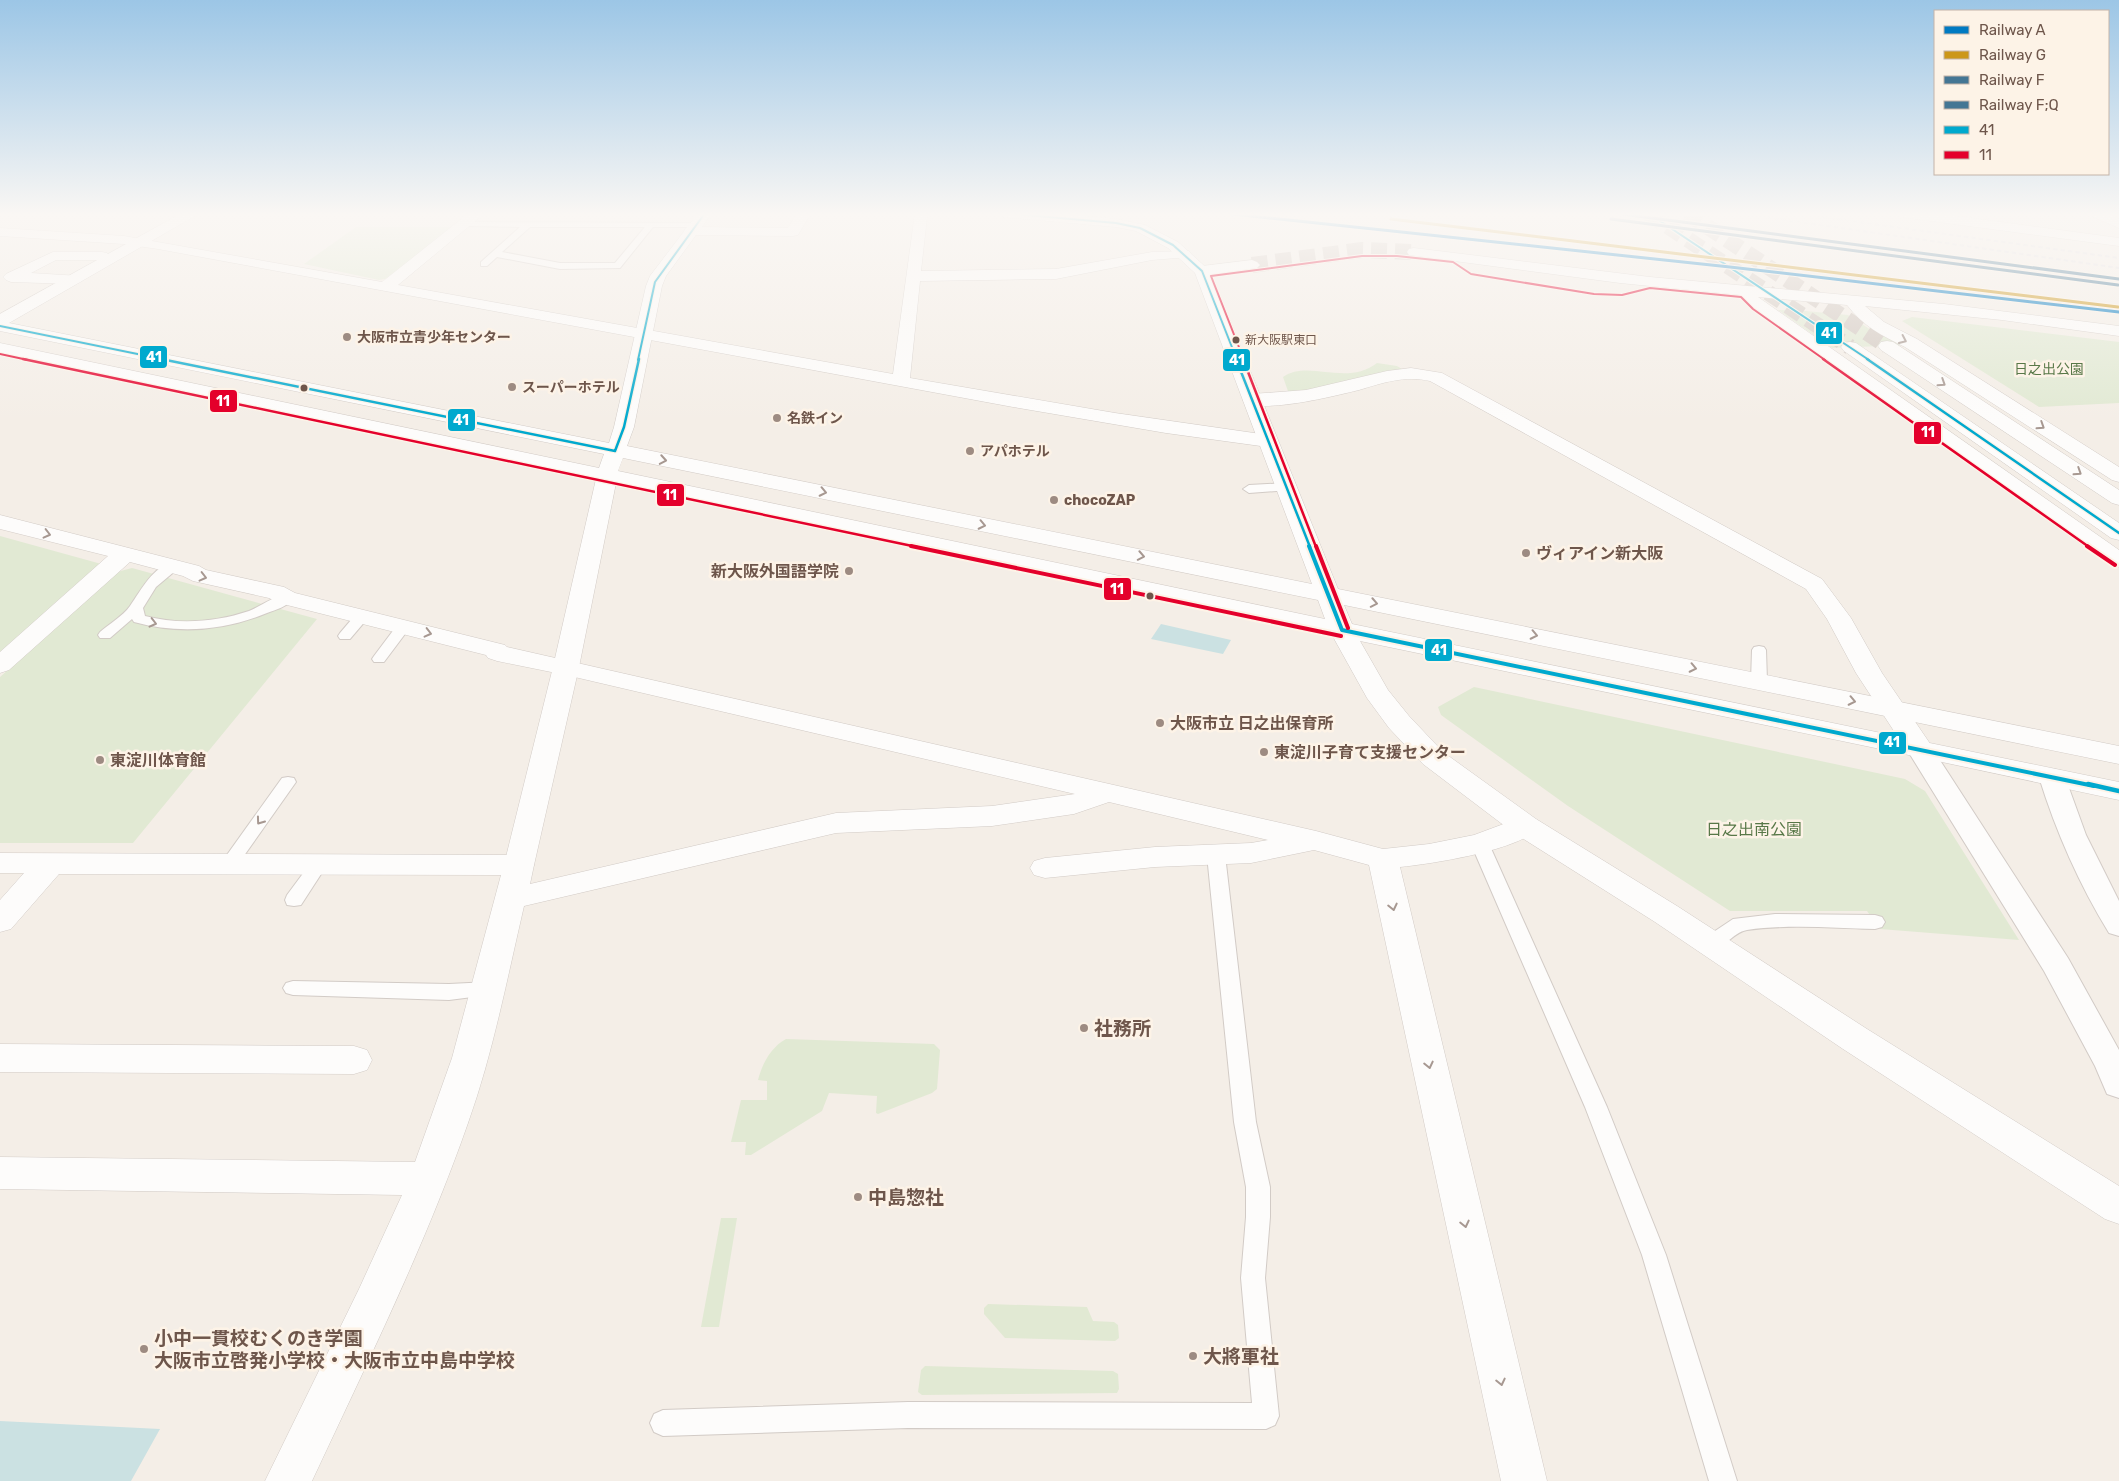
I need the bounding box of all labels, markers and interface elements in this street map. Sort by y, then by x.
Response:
legend [1934,10,2109,175]
text: Railway A [1979,21,2046,39]
text: Railway G [1979,46,2046,64]
text: Railway F [1979,71,2045,89]
text: Railway F;Q [1979,96,2059,114]
text: 41 [1979,121,1994,139]
text: 11 [1979,146,1992,164]
line badge: 41 [1815,321,1843,345]
text: 41 [1821,325,1837,342]
place label: 大阪市立青少年センター [357,329,511,346]
marker: 大阪市立青少年センター [341,331,353,343]
place label: 新大阪駅東口 [1245,333,1317,347]
one-way arrow [1898,333,1907,344]
marker: 新大阪駅東口 [1231,335,1241,345]
line badge: 41 [139,345,168,369]
line badge: 41 [1222,348,1251,372]
text: 41 [146,349,162,366]
text: 41 [1229,352,1245,369]
park label: 日之出公園 [2014,361,2084,378]
one-way arrow [1937,376,1946,386]
place label: スーパーホテル [522,379,620,396]
marker: スーパーホテル [506,381,518,393]
unlabelled marker [299,383,309,393]
line badge: 11 [209,389,238,413]
text: 11 [216,393,230,410]
line badge: 41 [447,408,476,432]
place label: 名鉄イン [787,410,843,427]
text: 41 [453,412,469,429]
marker: 名鉄イン [771,412,783,424]
one-way arrow [2035,420,2044,429]
line badge: 11 [1913,421,1942,445]
text: 11 [1921,424,1935,441]
place label: アパホテル [980,443,1050,460]
marker: アパホテル [964,445,976,457]
one-way arrow [659,455,668,465]
one-way arrow [2072,466,2082,475]
line badge: 11 [656,483,685,507]
one-way arrow [818,486,827,497]
text: 11 [663,487,677,504]
place label: chocoZAP [1064,492,1136,509]
marker: chocoZAP [1048,494,1060,506]
one-way arrow [977,519,986,529]
one-way arrow [43,528,52,539]
place label: ヴィアイン新大阪 [1536,544,1663,563]
marker: ヴィアイン新大阪 [1520,547,1532,559]
one-way arrow [1137,550,1146,561]
place label: 新大阪外国語学院 [711,562,839,581]
marker: 新大阪外国語学院 [843,565,855,577]
one-way arrow [199,571,207,581]
line badge: 11 [1103,577,1132,601]
text: 11 [1110,581,1124,598]
unlabelled marker [1145,591,1155,601]
one-way arrow [1370,597,1379,607]
one-way arrow [148,617,157,628]
one-way arrow [423,627,432,638]
one-way arrow [1529,629,1538,640]
line badge: 41 [1424,638,1453,662]
text: 41 [1431,642,1447,659]
one-way arrow [1688,662,1697,673]
one-way arrow [1848,695,1856,705]
place label: 大阪市立 日之出保育所 [1170,714,1333,733]
marker: 大阪市立 日之出保育所 [1154,717,1166,729]
line badge: 41 [1878,731,1907,755]
text: 41 [1884,734,1900,751]
place label: 東淀川子育て支援センター [1274,743,1466,762]
marker: 東淀川子育て支援センター [1258,746,1270,758]
place label: 東淀川体育館 [110,751,206,770]
marker: 東淀川体育館 [94,754,106,766]
one-way arrow [257,815,266,825]
park label: 日之出南公園 [1706,820,1802,839]
one-way arrow [1387,902,1398,911]
place label: 社務所 [1094,1017,1151,1040]
marker: 社務所 [1078,1022,1090,1034]
one-way arrow [1423,1061,1434,1070]
place label: 中島惣社 [868,1186,944,1209]
marker: 中島惣社 [852,1191,864,1203]
one-way arrow [1459,1219,1469,1228]
place label: 小中一貫校むくのき学園 大阪市立啓発小学校・大阪市立中島中学校 [154,1327,515,1372]
marker: 小中一貫校むくのき学園 大阪市立啓発小学校・大阪市立中島中学校 [138,1343,150,1355]
place label: 大將軍社 [1203,1345,1279,1368]
marker: 大將軍社 [1187,1350,1199,1362]
one-way arrow [1495,1378,1506,1387]

